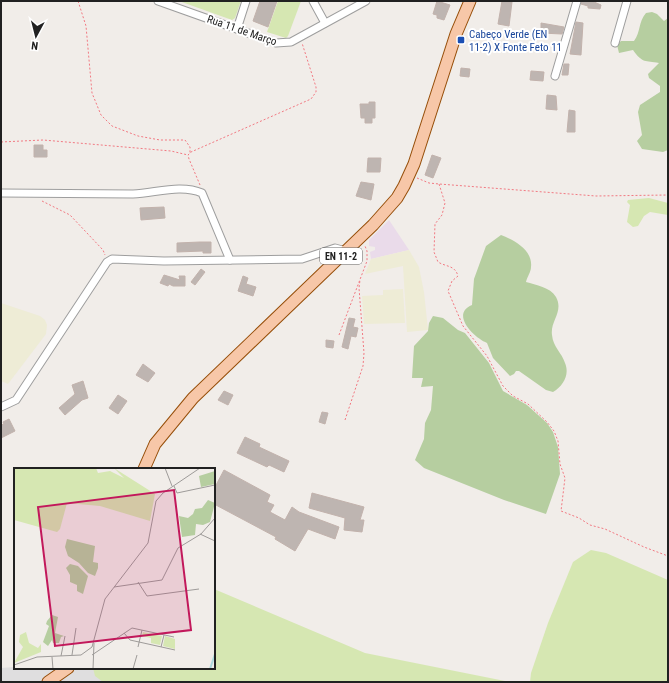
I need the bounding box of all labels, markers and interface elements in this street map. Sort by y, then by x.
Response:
street label: Rua 11 de Março [205,12,279,49]
north arrow [16,16,56,56]
place label: Cabeço Verde (EN 11-2) X Fonte Feto 11 [469,28,562,54]
marker: Cabeço Verde (EN 11-2) X Fonte Feto 11 [456,35,466,45]
text: N [30,39,39,52]
road number: EN 11-2 [320,248,362,264]
inset map [14,468,215,669]

